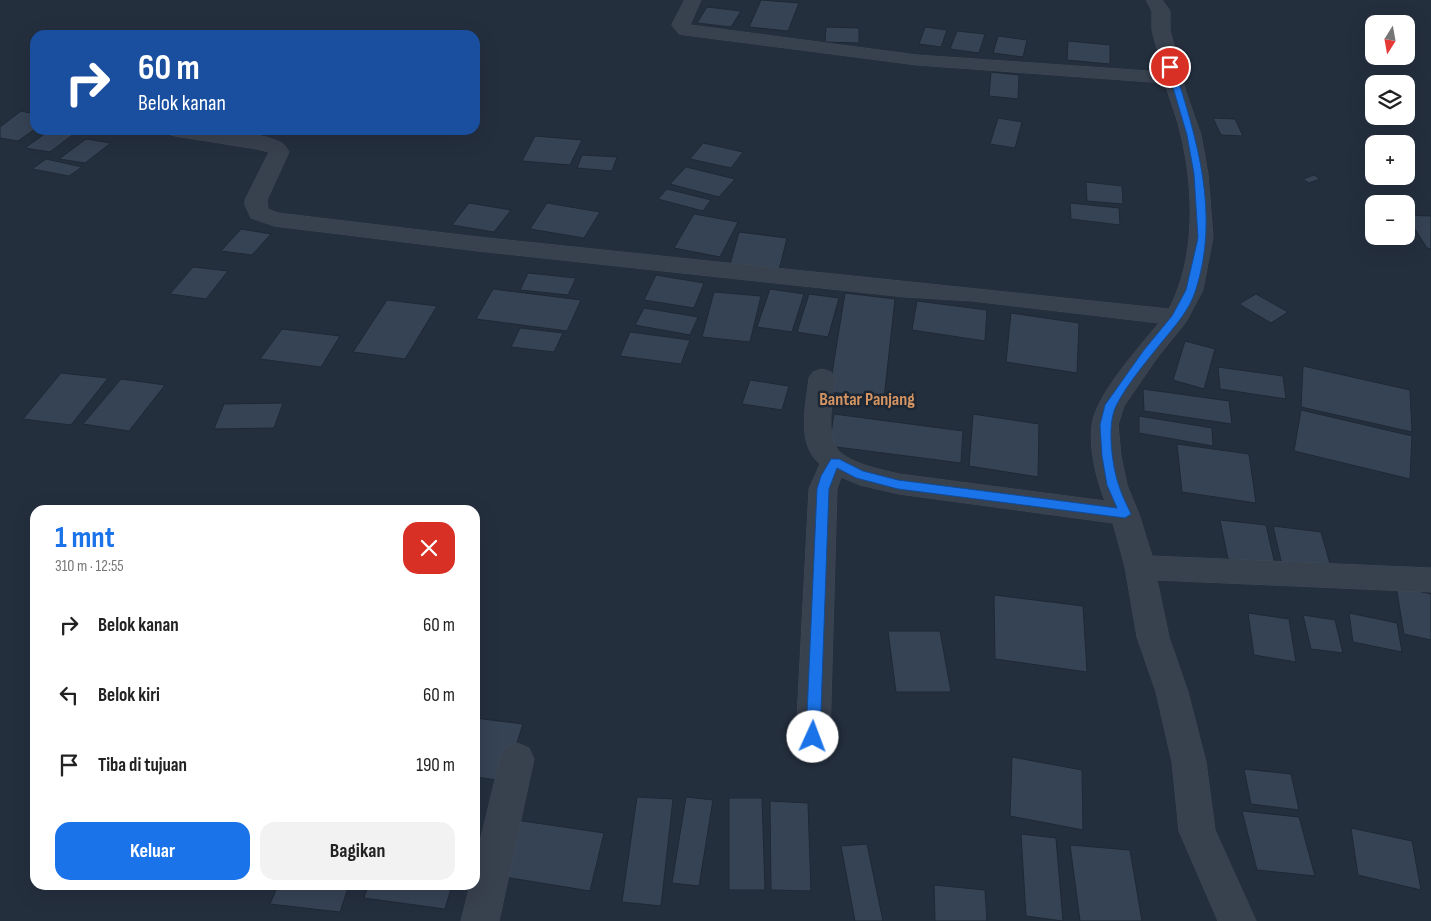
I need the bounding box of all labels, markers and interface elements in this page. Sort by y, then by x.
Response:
north arrow [1365,15,1415,65]
map controls [1365,15,1415,245]
pin [1149,46,1191,88]
text: 60 m [138,47,200,90]
icon: right [55,50,120,115]
icon: arrive [1156,53,1184,81]
button: layers [1365,75,1415,125]
text: Belok kanan [138,90,226,117]
button: + [1365,135,1415,185]
button: − [1365,195,1415,245]
district label: Bantar Panjang [819,389,915,410]
text: 1 mnt [55,520,115,556]
button: close [403,522,455,574]
text: 310 m · 12:55 [55,557,124,576]
icon: right [55,611,83,639]
text: Belok kanan [98,614,179,637]
text: 60 m [423,614,455,637]
icon: left [55,681,83,709]
text: Belok kiri [98,684,160,707]
text: 60 m [423,684,455,707]
position arrow [786,710,838,762]
icon: arrive [55,751,83,779]
text: Tiba di tujuan [98,754,187,777]
text: 190 m [416,754,455,777]
button: Keluar [55,822,250,880]
button: Bagikan [260,822,455,880]

